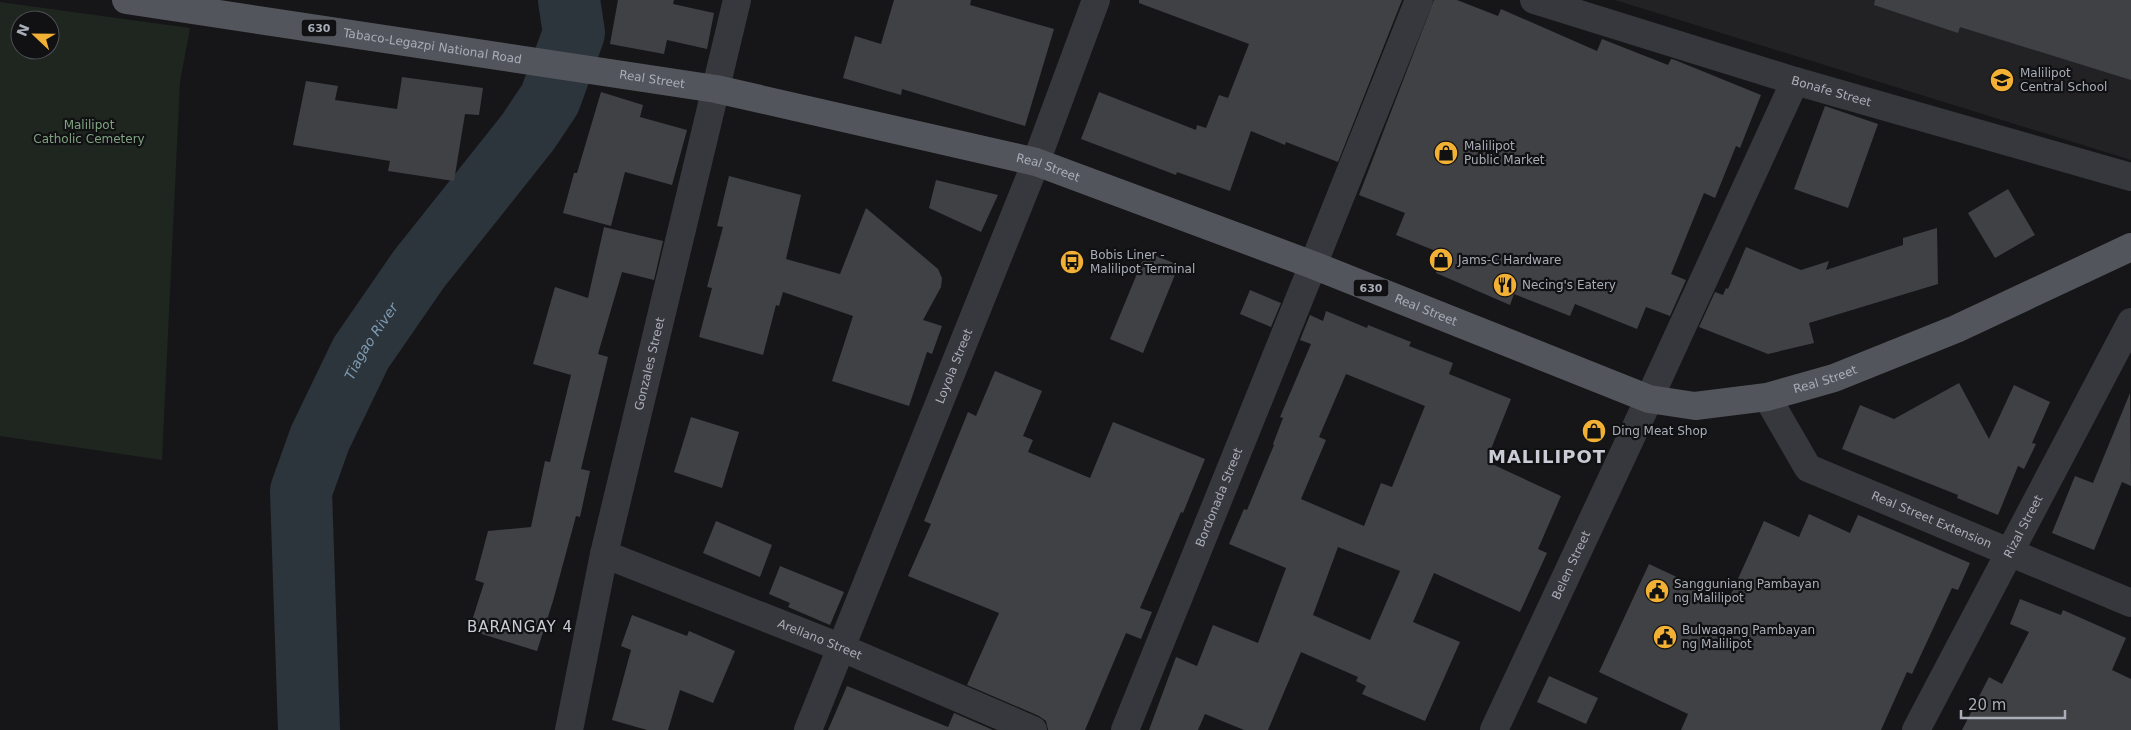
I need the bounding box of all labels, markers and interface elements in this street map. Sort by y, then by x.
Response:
north arrow [10,10,60,60]
road number: 630 [302,19,336,36]
text: N [13,22,33,39]
street label: Tabaco-Legazpi National Road [341,26,523,67]
place label: Malilipot Central School [2020,66,2107,94]
street label: Real Street [618,67,686,91]
school or university icon: Malilipot Central School [1989,67,2015,93]
street label: Bonafe Street [1790,73,1873,110]
park label: Malilipot Catholic Cemetery [33,118,145,146]
place label: Malilipot Public Market [1464,139,1545,167]
shop icon: Malilipot Public Market [1433,140,1459,166]
street label: Real Street [1015,151,1082,185]
shop icon: Jams-C Hardware [1428,247,1454,273]
place label: Bobis Liner - Malilipot Terminal [1090,248,1195,276]
bus stop icon: Bobis Liner - Malilipot Terminal [1059,249,1085,275]
place label: Jams-C Hardware [1457,253,1561,267]
restaurant icon: Necing's Eatery [1492,272,1518,298]
place label: Necing's Eatery [1522,278,1616,292]
road number: 630 [1354,280,1388,296]
street label: Real Street [1393,291,1460,329]
water label: Tiagao River [341,299,402,382]
street label: Gonzales Street [632,316,668,412]
street label: Loyola Street [933,327,975,406]
street label: Real Street [1792,362,1859,396]
shop icon: Ding Meat Shop [1581,418,1607,444]
place label: Ding Meat Shop [1612,424,1707,438]
street label: Bordonada Street [1193,445,1245,549]
district label: MALILIPOT [1488,446,1606,467]
street label: Real Street Extension [1869,488,1994,551]
street label: Rizal Street [2001,492,2046,560]
street label: Belen Street [1549,528,1593,602]
place label: Sangguniang Pambayan ng Malilipot [1674,577,1820,605]
public building icon: Sangguniang Pambayan ng Malilipot [1644,578,1670,604]
street label: Arellano Street [776,616,864,663]
district label: BARANGAY 4 [467,618,573,636]
place label: Bulwagang Pambayan ng Malilipot [1682,623,1815,651]
public building icon: Bulwagang Pambayan ng Malilipot [1652,624,1678,650]
scale bar [1961,688,2065,720]
text: 20 m [1968,696,2006,714]

